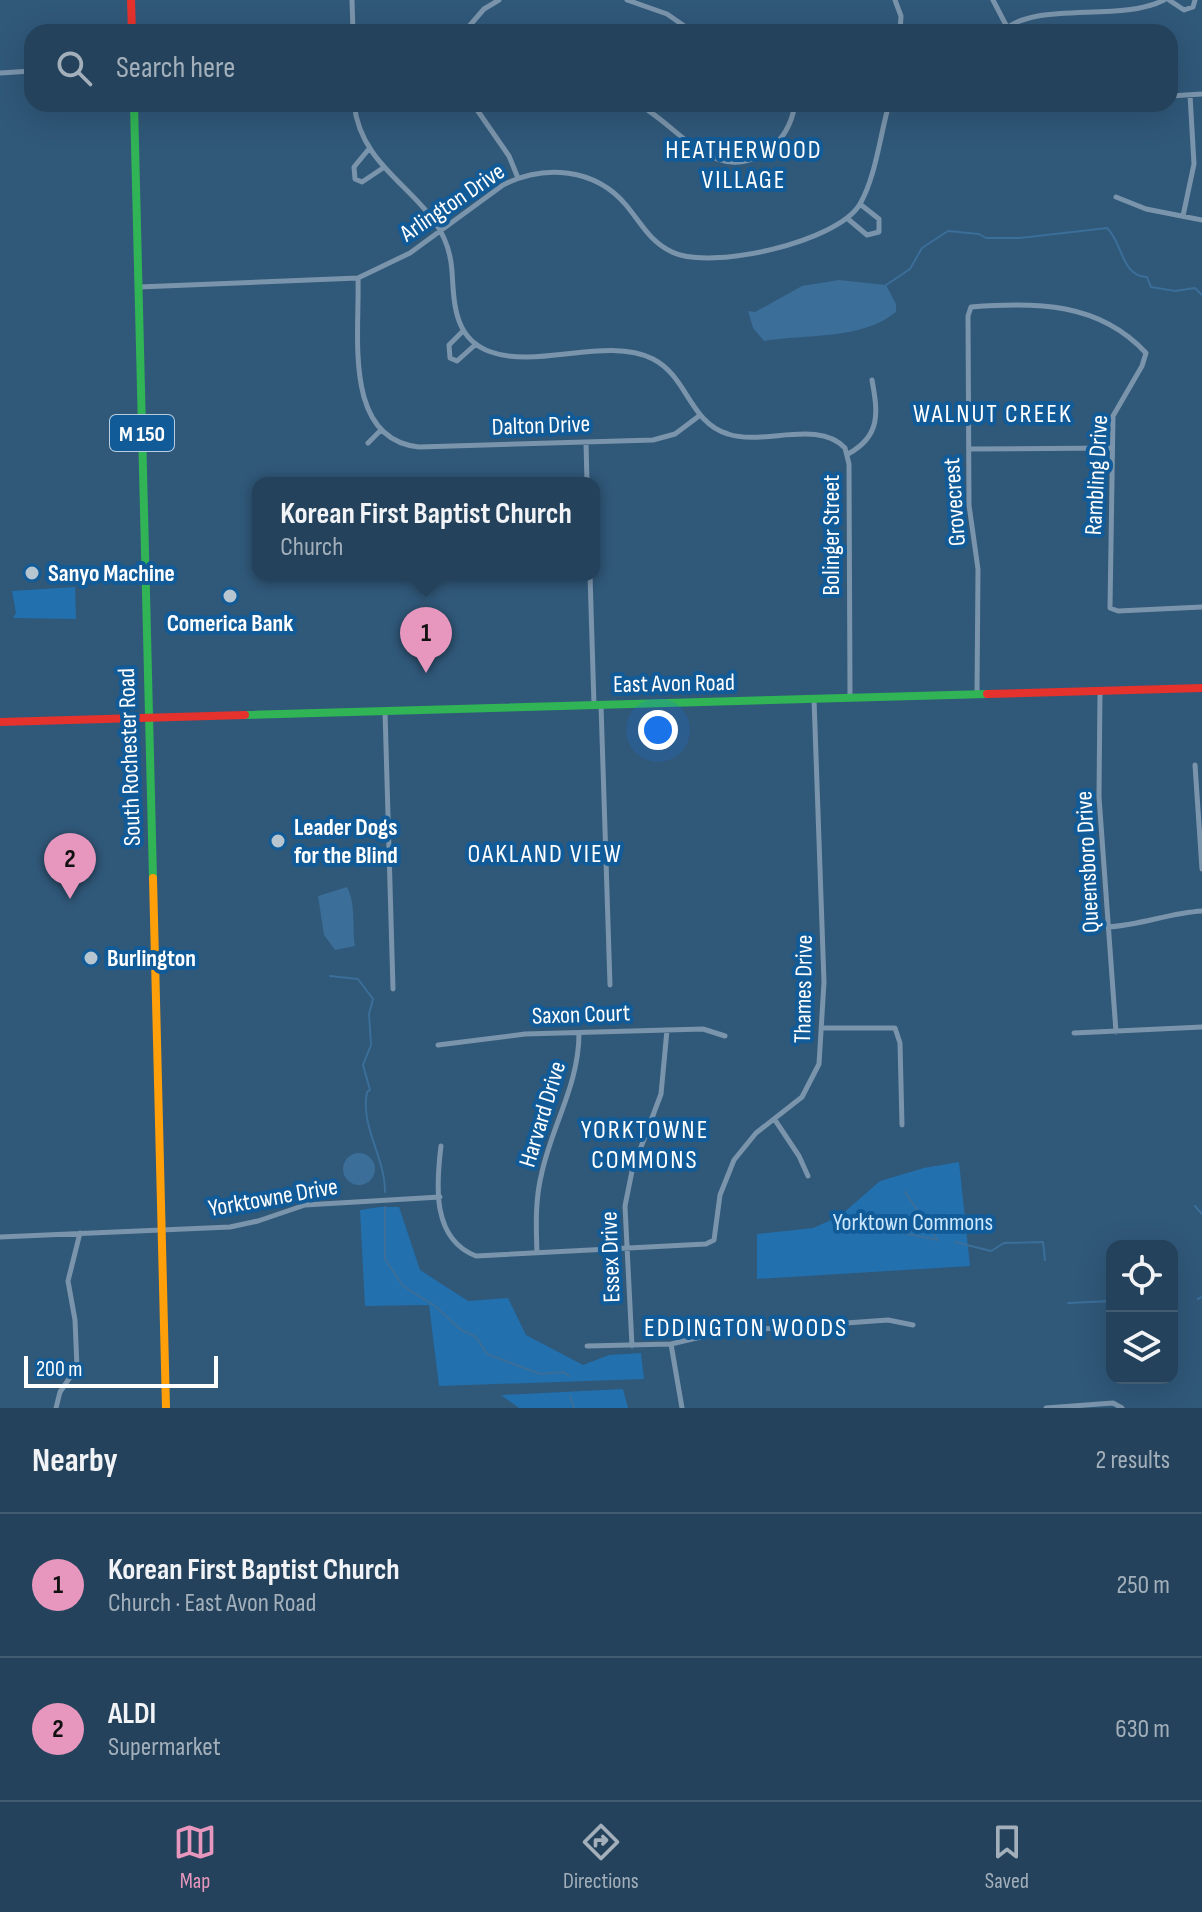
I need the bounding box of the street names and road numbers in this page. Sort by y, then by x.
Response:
street label: Arlington Drive [394,157,510,249]
street label: Dalton Drive [491,409,591,442]
street label: Rambling Drive [1079,414,1114,536]
road number: M 150 [110,415,174,451]
street label: Grovecrest [937,457,972,547]
street label: Bolinger Street [817,475,846,595]
street label: South Rochester Road [112,668,147,846]
street label: East Avon Road [613,668,735,699]
street label: Queensboro Drive [1069,790,1106,934]
street label: Thames Drive [788,935,819,1043]
street label: Saxon Court [532,998,631,1031]
street label: Harvard Drive [513,1058,572,1170]
street label: Yorktowne Drive [206,1172,340,1223]
street label: Essex Drive [594,1211,627,1303]

